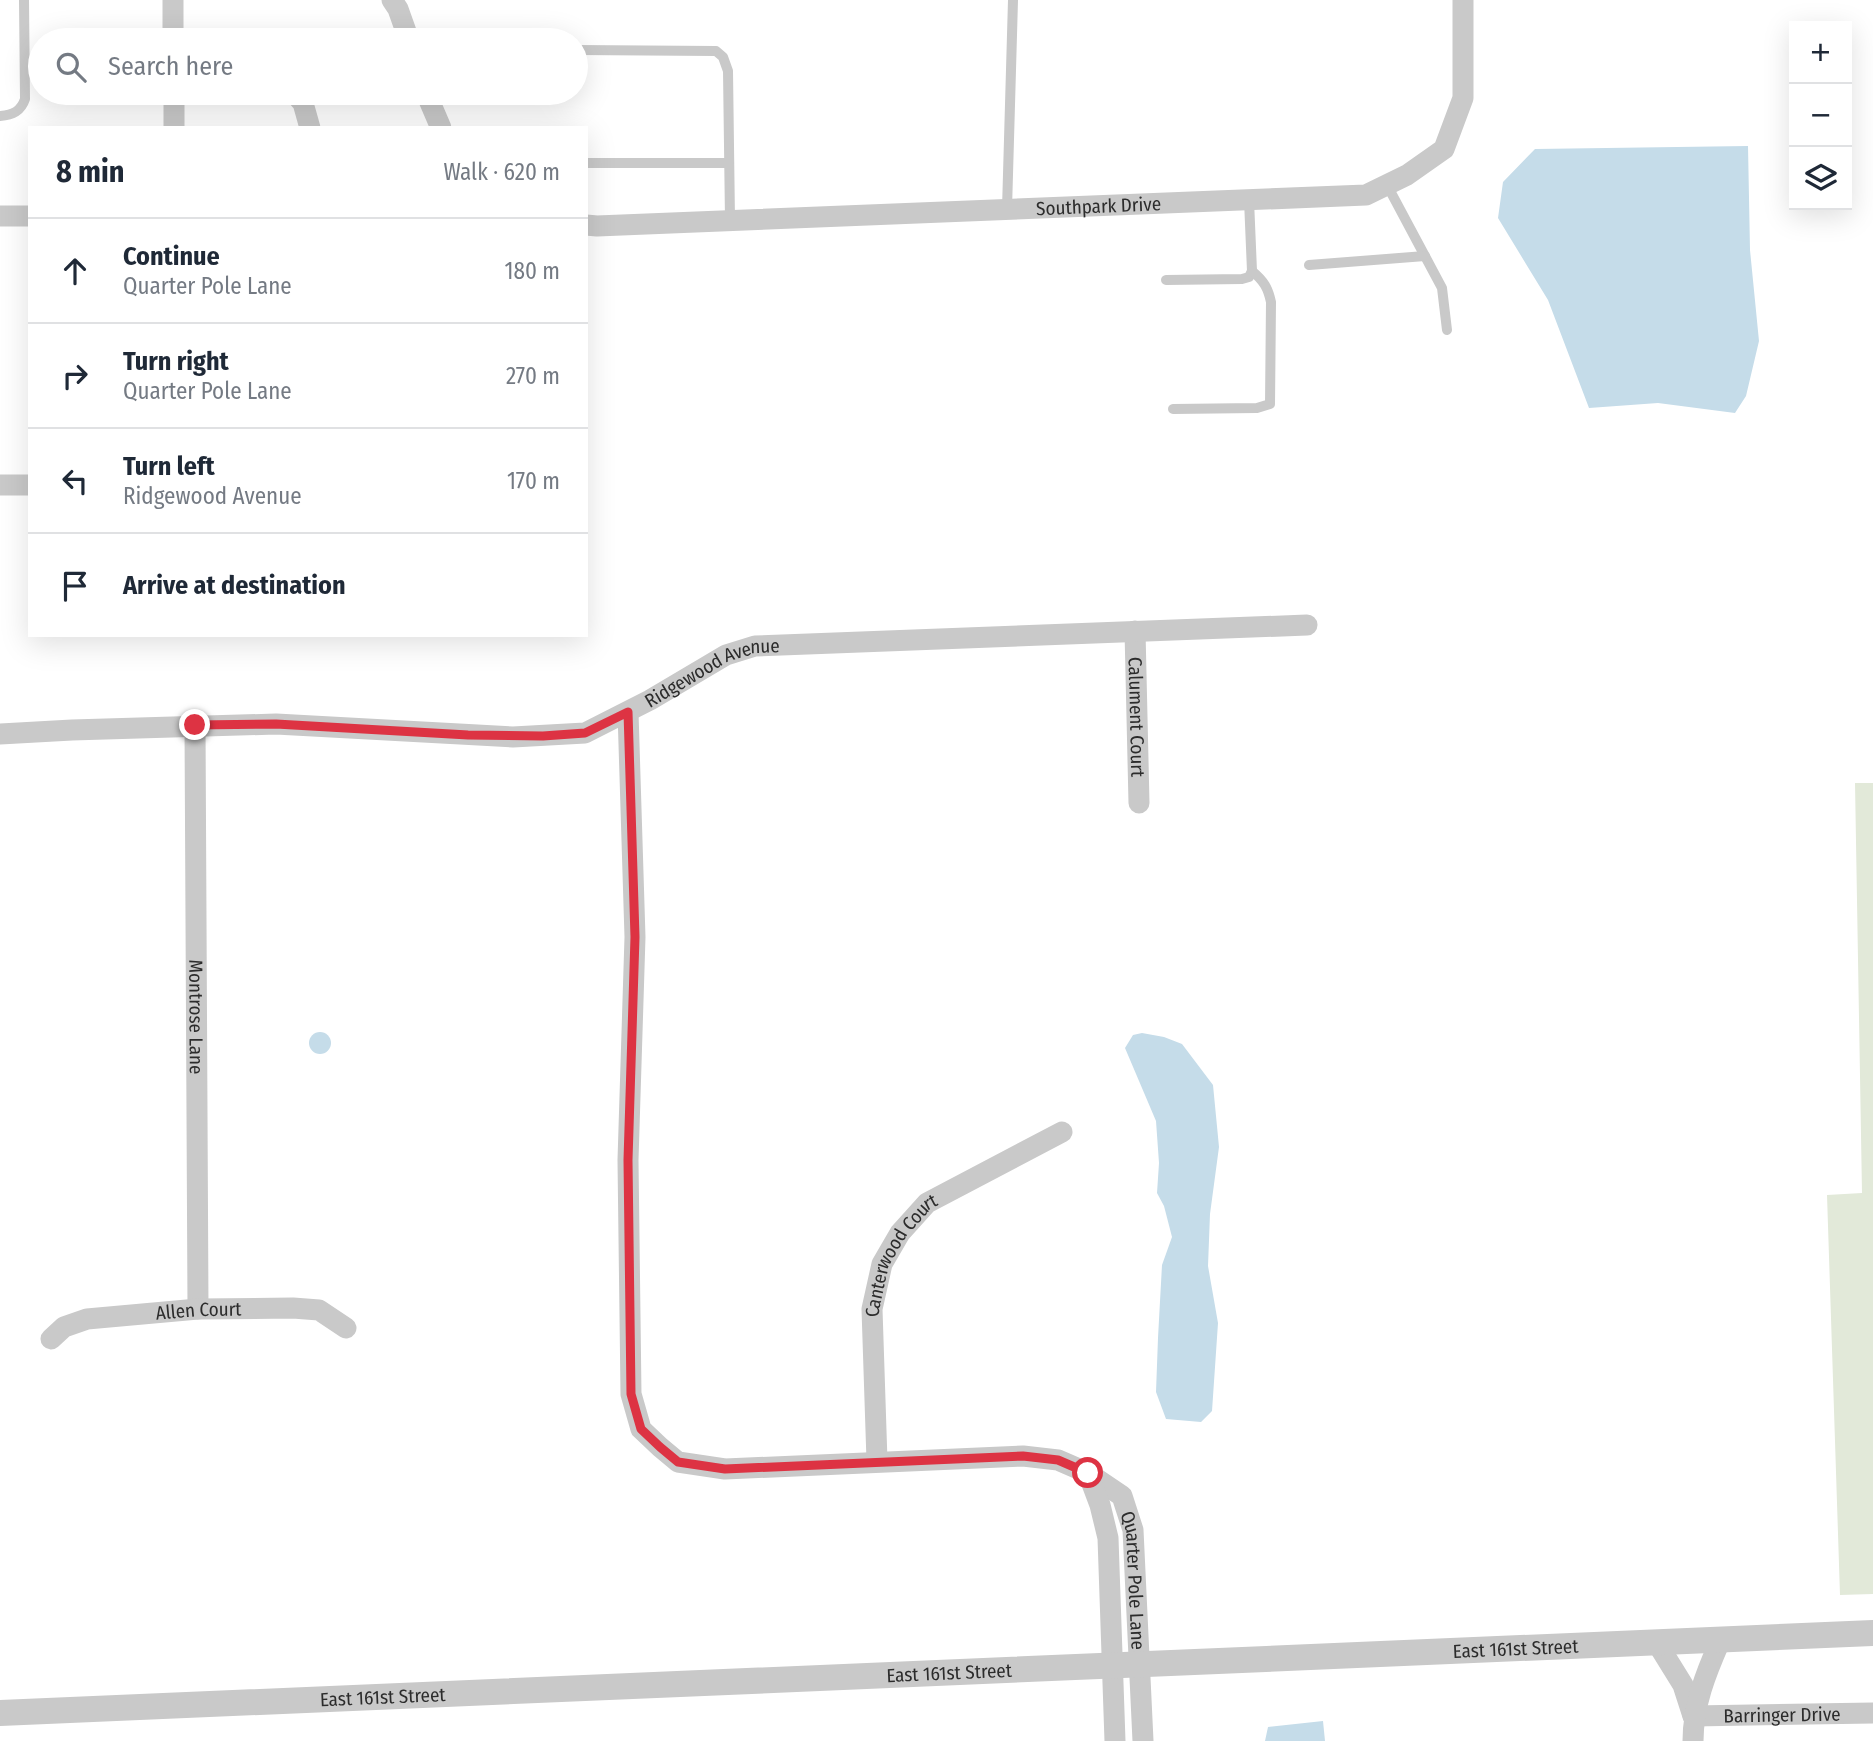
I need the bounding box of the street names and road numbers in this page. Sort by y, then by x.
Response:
street label: Southpark Drive [1036,192,1162,220]
street label: Ridgewood Avenue [641,634,780,713]
street label: Calument Court [1124,657,1149,778]
street label: Montrose Lane [184,960,208,1074]
street label: Canterwood Court [861,1188,942,1317]
street label: Allen Court [155,1298,242,1325]
street label: Quarter Pole Lane [1116,1508,1150,1650]
street label: East 161st Street [1452,1635,1580,1663]
street label: East 161st Street [886,1659,1013,1687]
street label: East 161st Street [319,1683,447,1711]
street label: Barringer Drive [1723,1703,1841,1727]

